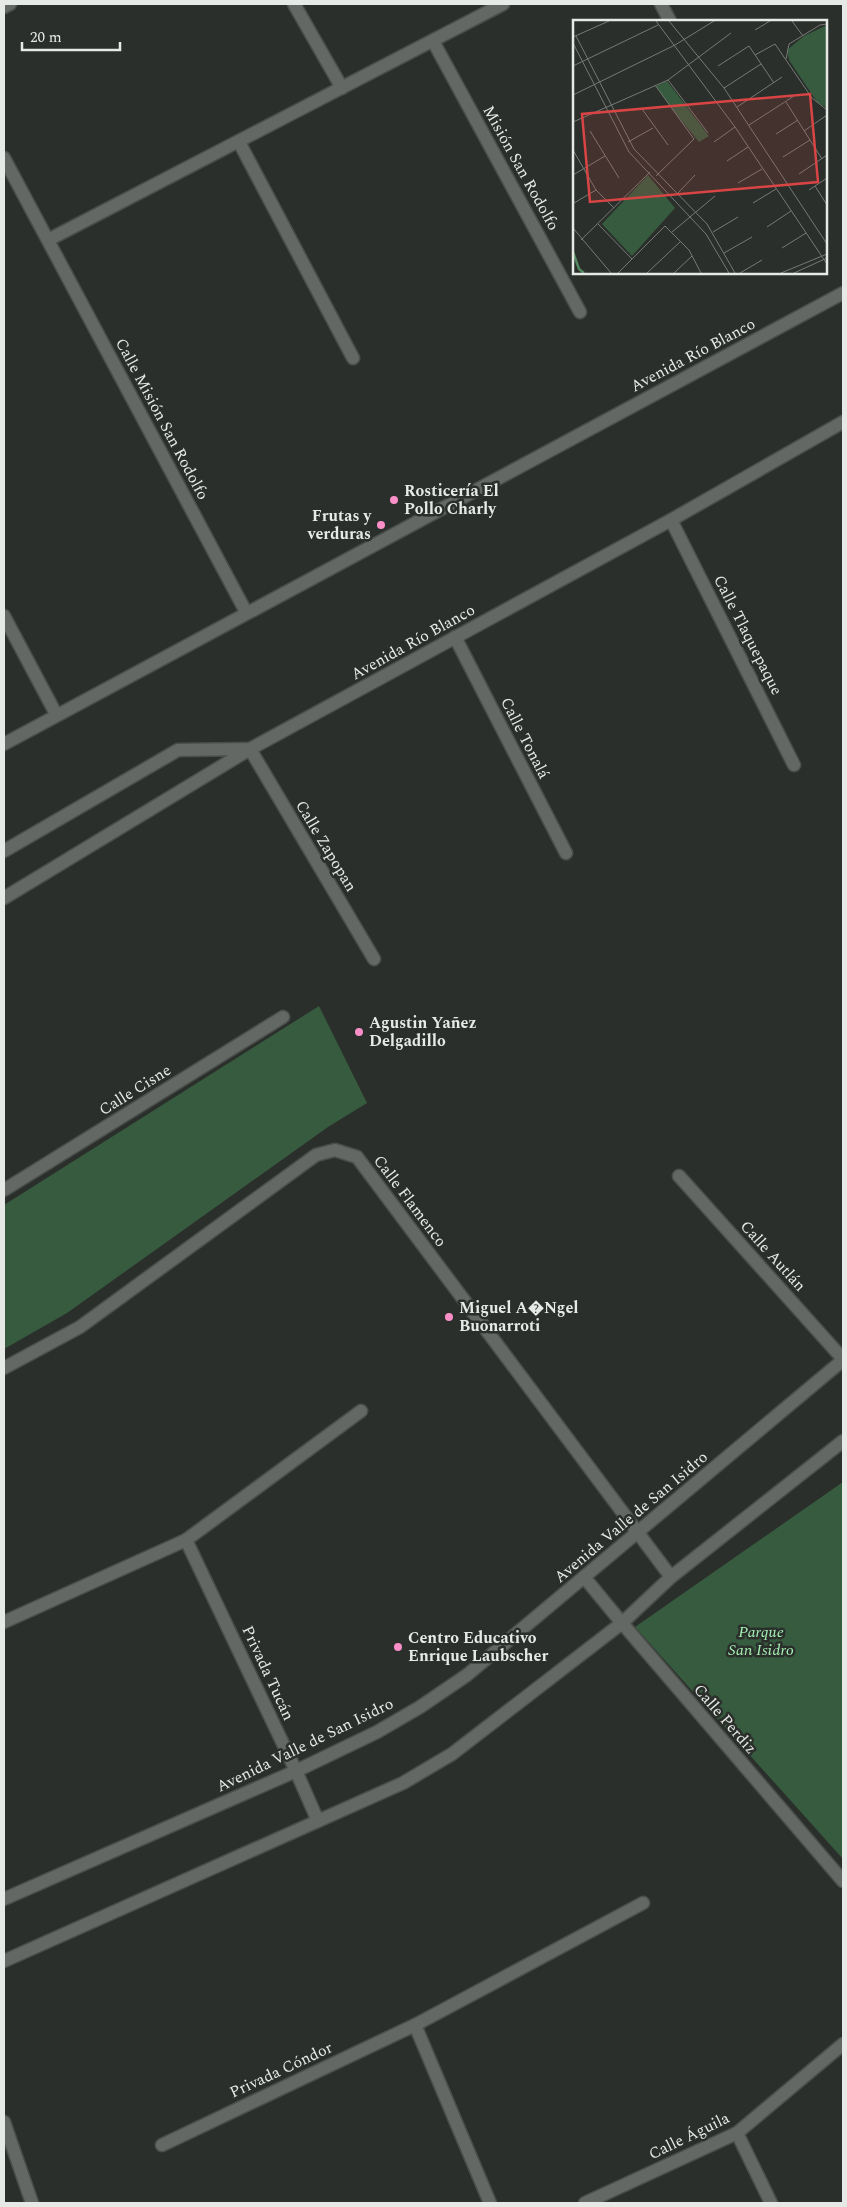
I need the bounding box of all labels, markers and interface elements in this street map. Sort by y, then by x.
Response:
scale bar [22,20,120,52]
inset map [573,20,827,274]
text: 20 m [30,26,62,49]
street label: Misión San Rodolfo [477,101,565,235]
street label: Avenida Río Blanco [626,312,760,398]
street label: Calle Misión San Rodolfo [109,334,215,504]
place label: Rosticería El Pollo Charly [404,479,499,521]
marker: Rosticería El Pollo Charly [388,494,400,506]
place label: Frutas y verduras [307,504,372,546]
marker: Frutas y verduras [375,519,387,531]
street label: Calle Tlaquepaque [707,571,789,699]
street label: Avenida Río Blanco [347,598,479,686]
street label: Calle Tonalá [494,693,556,783]
street label: Calle Zapopan [289,796,363,896]
place label: Agustin Yañez Delgadillo [369,1011,477,1053]
marker: Agustin Yañez Delgadillo [353,1026,365,1038]
street label: Calle Cisne [94,1058,176,1122]
street label: Calle Flamenco [367,1150,453,1252]
street label: Calle Autlán [734,1215,812,1297]
place label: Miguel A�Ngel Buonarroti [459,1296,579,1338]
marker: Miguel A�Ngel Buonarroti [443,1311,455,1323]
street label: Avenida Valle de San Isidro [549,1445,713,1589]
park label: Parque San Isidro [728,1620,794,1662]
street label: Privada Tucán [236,1622,300,1724]
place label: Centro Educativo Enrique Laubscher [408,1626,548,1668]
marker: Centro Educativo Enrique Laubscher [392,1641,404,1653]
street label: Calle Perdiz [688,1679,762,1759]
street label: Avenida Valle de San Isidro [212,1692,398,1798]
street label: Privada Cóndor [226,2036,336,2104]
street label: Calle Águila [644,2106,734,2166]

